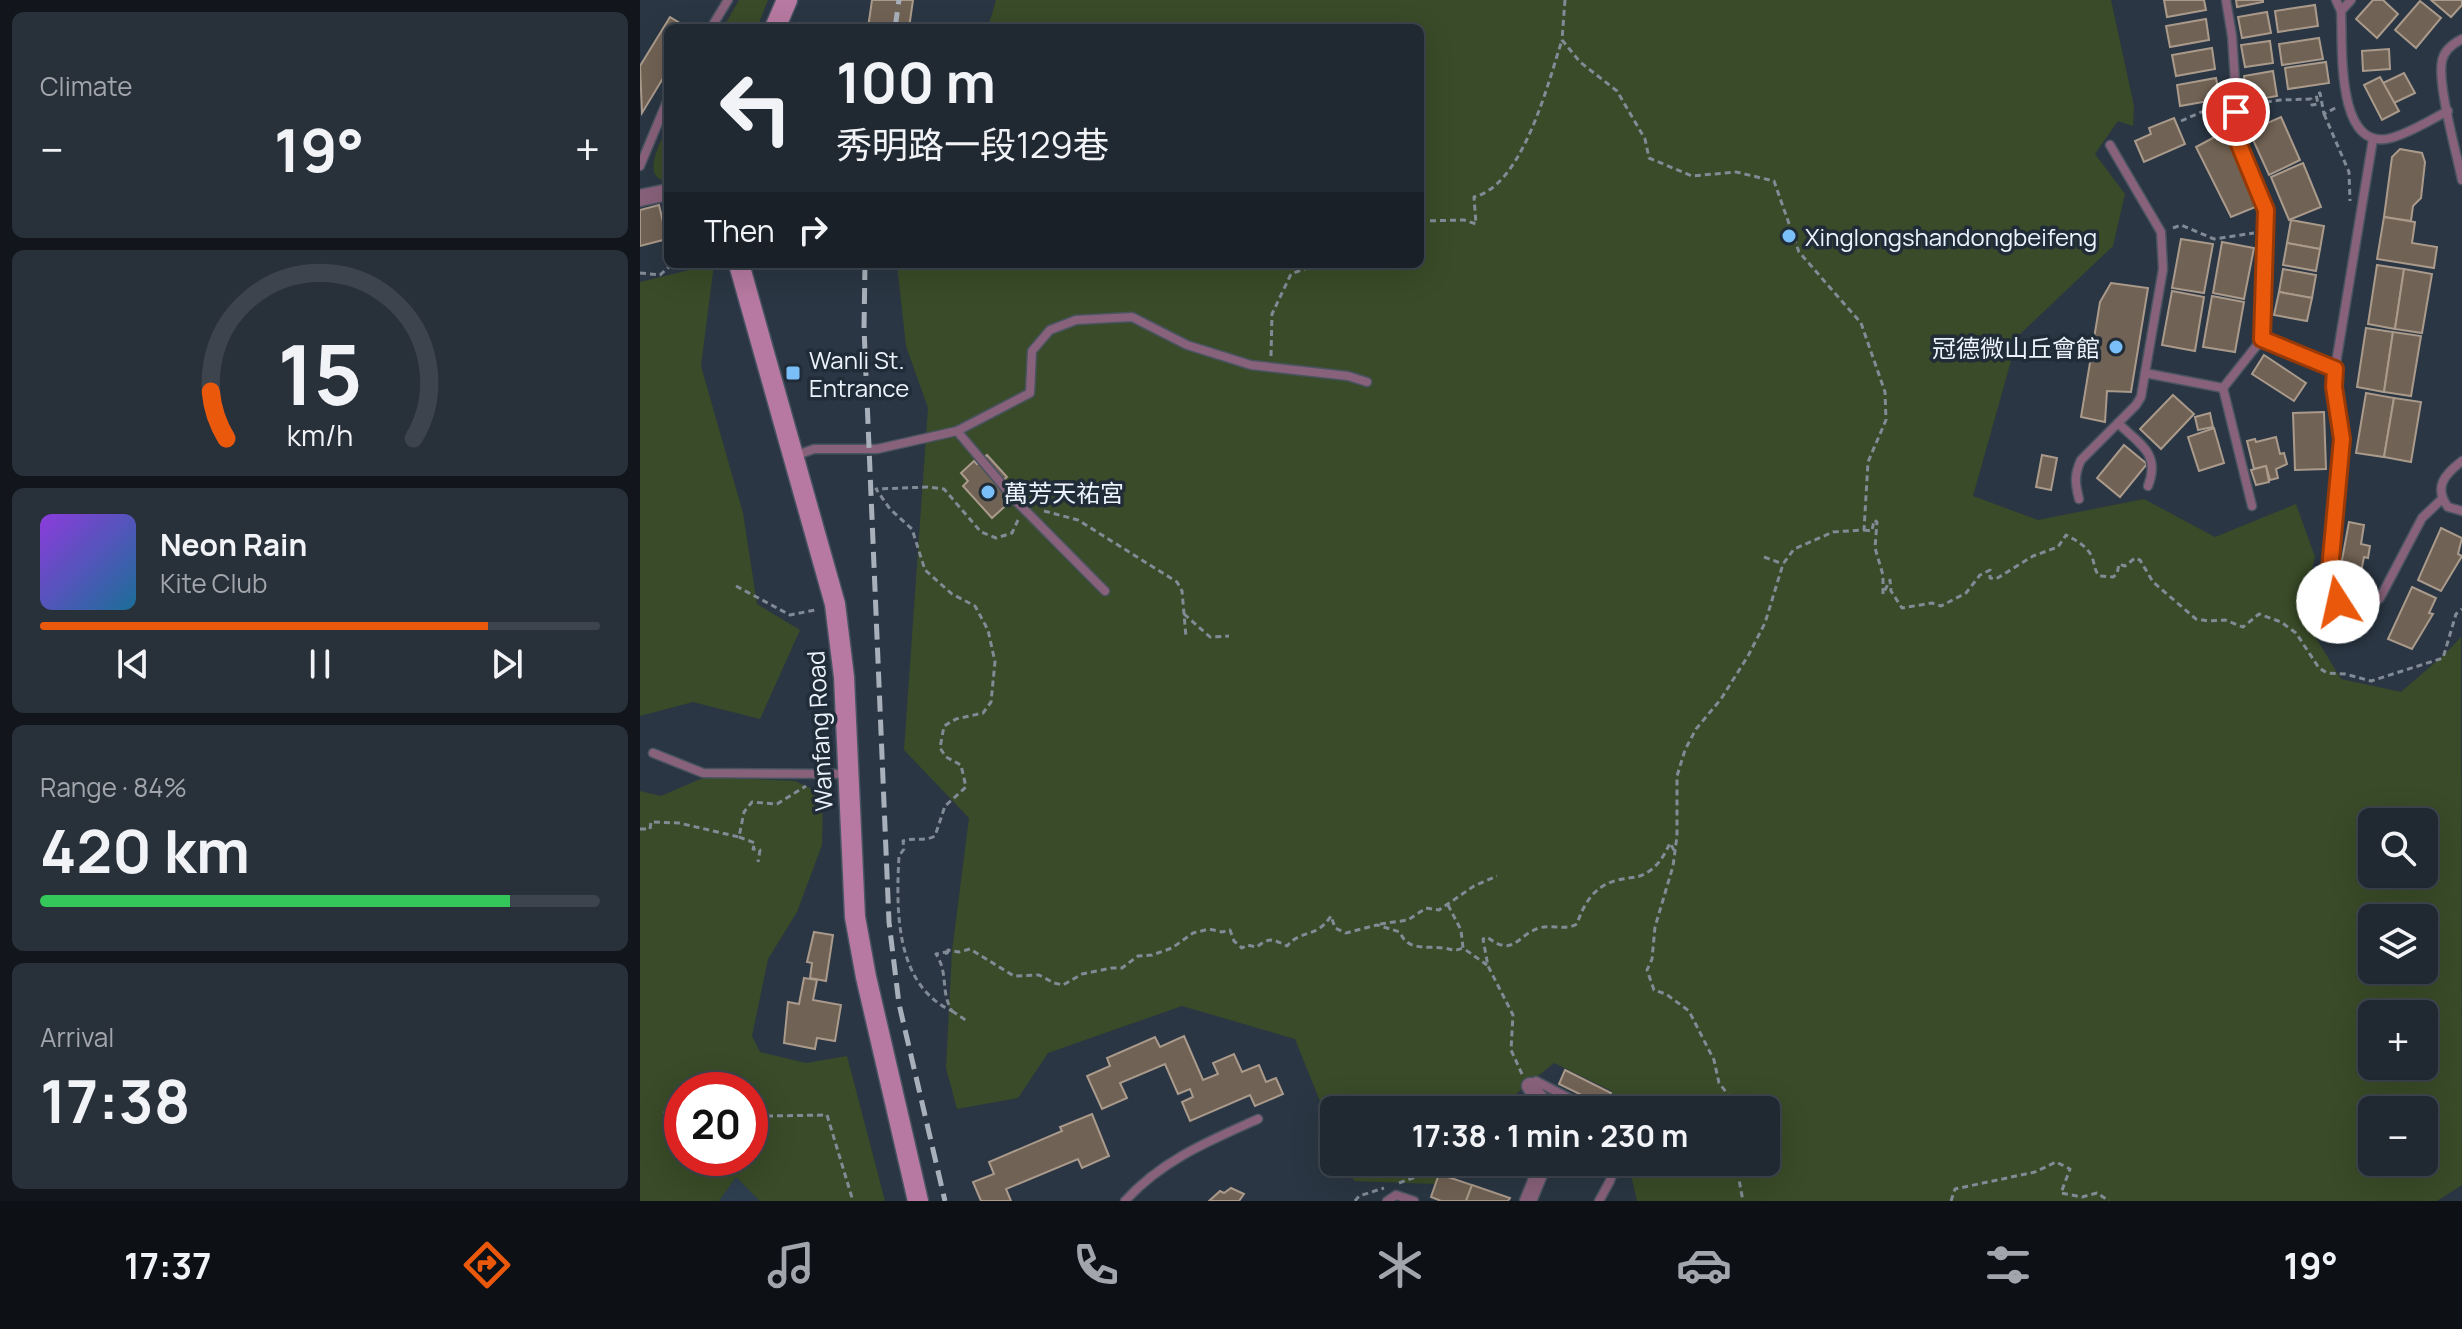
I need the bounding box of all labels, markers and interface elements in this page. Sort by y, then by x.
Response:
text: 100 m [836,43,996,120]
icon: left [704,56,808,160]
text: Climate [40,68,132,104]
pin [2202,78,2270,146]
icon: arrive [2214,90,2258,134]
text: 19° [274,108,364,190]
text: − [40,119,64,179]
text: + [575,119,600,179]
text: 秀明路一段129巷 [836,120,1109,169]
icon: right [791,208,835,252]
text: Then [704,210,775,251]
place label: Xinglongshandongbeifeng [1805,220,2097,253]
marker: Xinglongshandongbeifeng [1780,227,1798,245]
text: 15 [277,315,363,429]
place label: 冠德微山丘會館 [1932,331,2100,364]
marker: 冠德微山丘會館 [2107,338,2125,356]
place label: Wanli St. Entrance [809,343,909,404]
marker: Wanli St. Entrance [784,364,802,382]
text: km/h [287,416,353,455]
place label: 萬芳天祐宮 [1004,476,1124,509]
marker: 萬芳天祐宮 [979,483,997,501]
text: Neon Rain [160,524,307,565]
position arrow [2296,560,2380,644]
text: Kite Club [160,565,267,601]
icon: previous [111,642,155,686]
icon: pause [298,642,342,686]
icon: next [485,642,529,686]
street label: Wanfang Road [798,650,840,812]
text: Range · 84% [40,769,187,805]
map controls [2358,808,2438,1176]
button: search [2358,808,2438,888]
text: 420 km [40,809,250,891]
button: layers [2358,904,2438,984]
button: + [2358,1000,2438,1080]
text: Arrival [40,1019,114,1055]
text: 17:38 [40,1059,190,1141]
speed limit sign: 20 [664,1072,768,1176]
button: − [2358,1096,2438,1176]
text: 17:38 · 1 min · 230 m [1412,1115,1688,1156]
icon: directions [459,1237,515,1293]
icon: music [763,1237,819,1293]
icon: phone [1068,1237,1124,1293]
icon: climate [1372,1237,1428,1293]
icon: car [1676,1237,1732,1293]
icon: filters [1980,1237,2036,1293]
text: 17:37 [124,1241,211,1290]
text: 19° [2284,1241,2338,1290]

